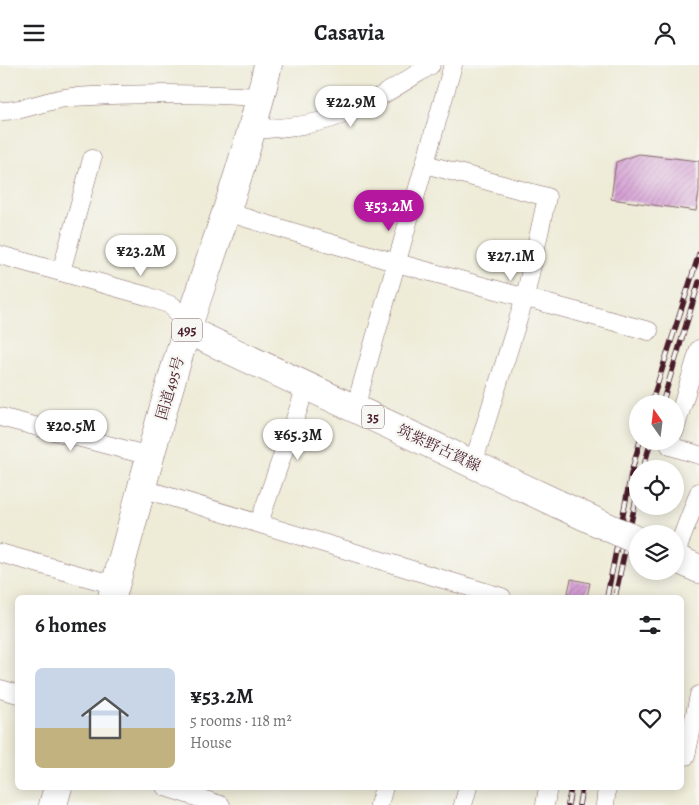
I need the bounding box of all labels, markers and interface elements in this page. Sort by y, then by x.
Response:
text: Casavia [314,18,385,48]
icon: menu [20,19,48,47]
icon: person [651,19,679,47]
pin: ¥22.9M [310,85,392,128]
text: ¥22.9M [326,91,376,113]
pin: ¥53.2M [348,189,430,232]
text: ¥53.2M [365,195,413,217]
pin: ¥23.2M [100,235,182,277]
pin: ¥27.1M [470,239,552,282]
text: ¥23.2M [116,240,166,262]
text: ¥27.1M [487,245,535,267]
road number: 495 [172,319,202,341]
street label: 国道495号 [151,354,189,422]
north arrow [629,395,684,450]
map controls [629,395,684,580]
road number: 35 [362,406,384,429]
pin: ¥20.5M [30,409,112,452]
text: ¥20.5M [46,415,96,437]
pin: ¥65.3M [257,419,339,461]
street label: 筑紫野古賀線 [394,420,484,476]
text: ¥65.3M [274,424,322,446]
button: locate [629,460,684,515]
button: layers [629,525,684,580]
text: 6 homes [35,611,107,639]
icon: filters [636,611,664,639]
text: ¥53.2M [190,682,254,710]
icon: home [75,688,135,748]
icon: heart [636,704,664,732]
text: 5 rooms · 118 m² [190,710,292,732]
text: House [190,732,232,754]

